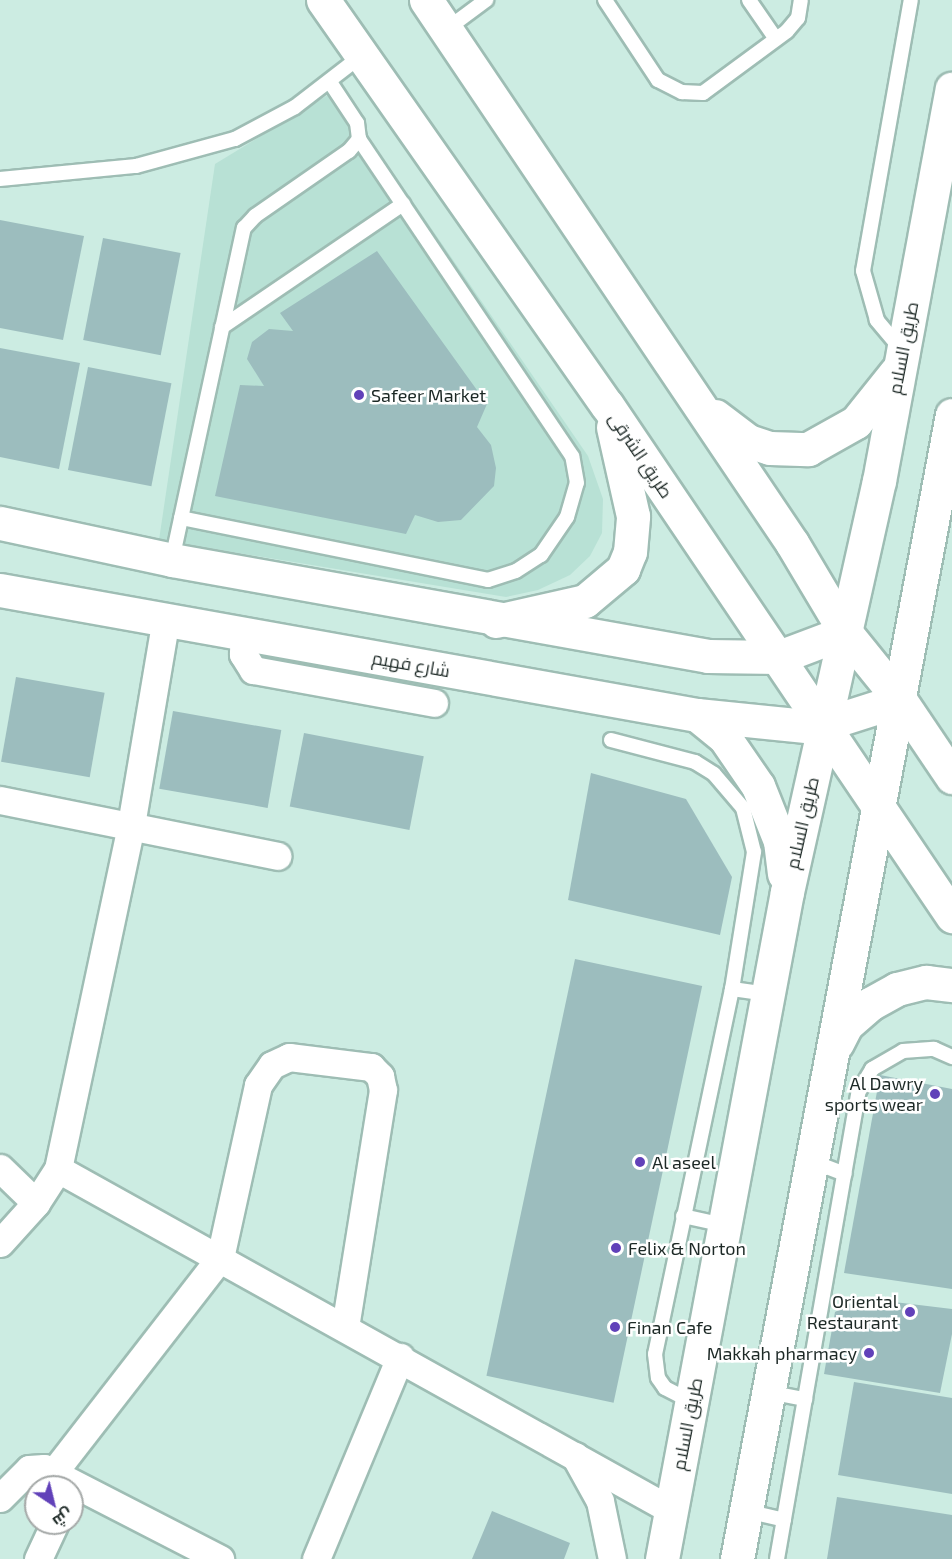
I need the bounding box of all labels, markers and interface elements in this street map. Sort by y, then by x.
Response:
street label: طريق السلام [883,300,923,396]
place label: Safeer Market [371,384,487,406]
marker: Safeer Market [352,388,366,402]
street label: طريق الشرقى [604,408,678,502]
street label: شارع فهيم [370,647,452,681]
street label: طريق السلام [781,775,823,871]
place label: Al Dawry sports wear [824,1073,923,1116]
marker: Al Dawry sports wear [928,1087,942,1101]
place label: Al aseel [652,1151,716,1173]
marker: Al aseel [633,1155,647,1169]
place label: Felix & Norton [628,1237,746,1259]
marker: Felix & Norton [609,1241,623,1255]
place label: Oriental Restaurant [807,1291,898,1334]
marker: Oriental Restaurant [903,1305,917,1319]
place label: Finan Cafe [627,1316,712,1338]
marker: Finan Cafe [608,1320,622,1334]
place label: Makkah pharmacy [707,1342,857,1364]
marker: Makkah pharmacy [862,1346,876,1360]
street label: طريق السلام [667,1376,707,1472]
north arrow [24,1475,84,1535]
text: ش [50,1505,77,1532]

